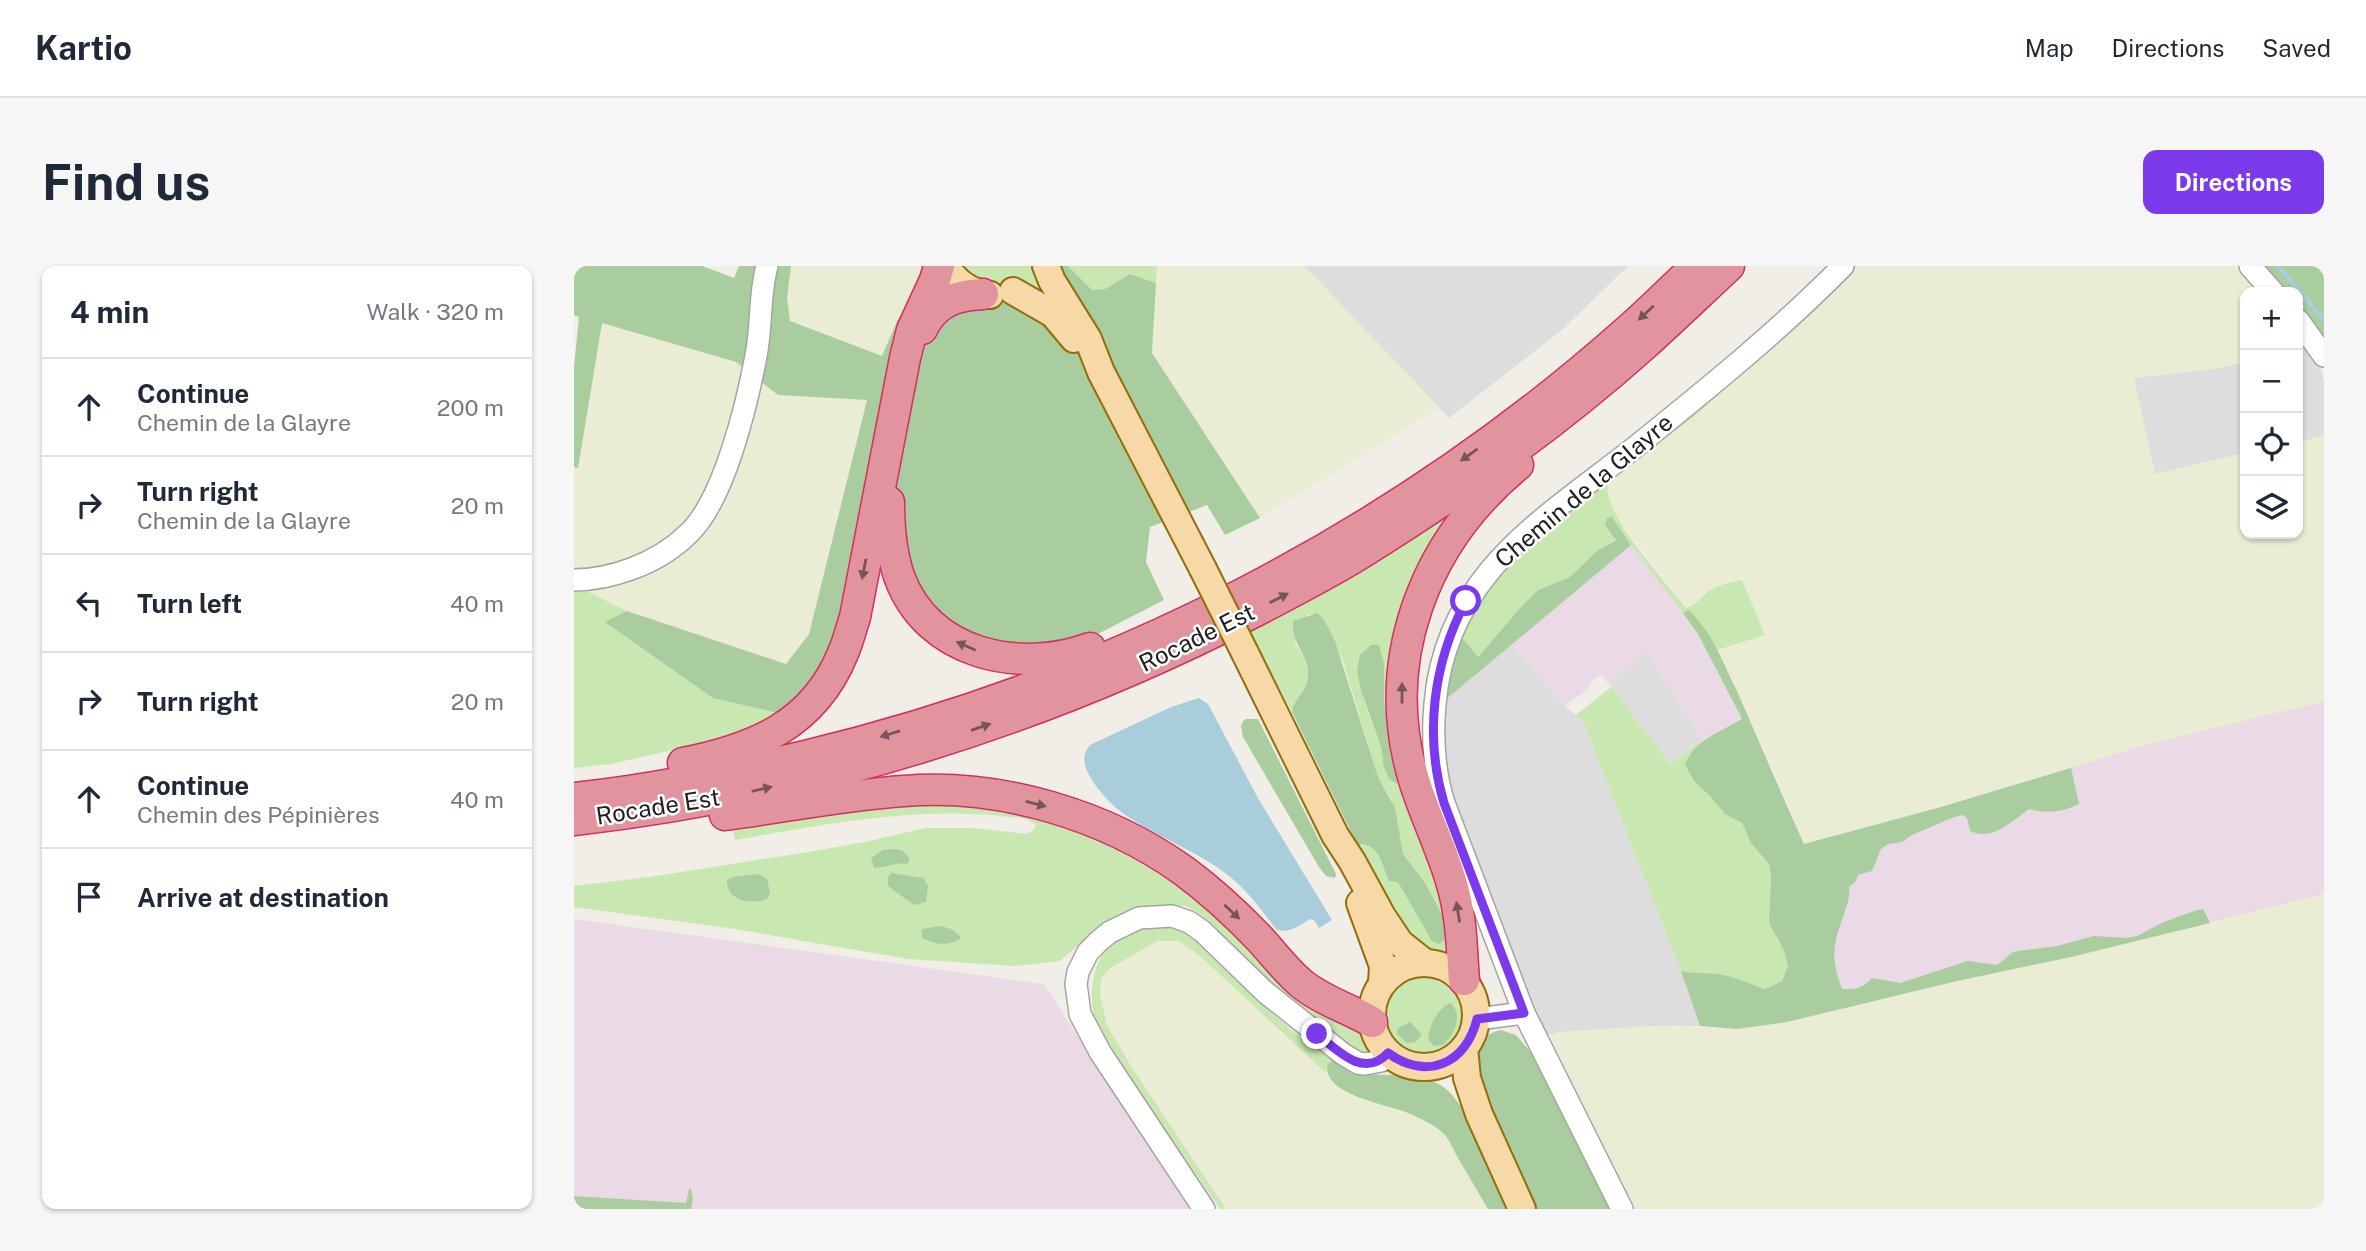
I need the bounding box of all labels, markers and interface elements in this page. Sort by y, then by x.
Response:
text: Kartio [35,29,132,67]
text: Map [2025,34,2074,62]
text: Directions [2112,34,2224,62]
text: Saved [2262,34,2331,62]
button: Directions [2143,150,2324,214]
text: Find us [42,153,210,211]
map controls [2240,287,2303,539]
button: + [2240,287,2303,350]
text: 4 min [70,294,149,330]
text: Walk · 320 m [367,298,504,325]
one-way arrow [1638,304,1655,321]
button: − [2240,350,2303,413]
text: Continue [137,378,249,409]
icon: ahead [70,388,108,426]
text: 200 m [437,394,504,421]
street label: Chemin de la Glayre [1489,408,1678,573]
text: Chemin de la Glayre [137,409,351,436]
button: locate [2240,413,2303,476]
one-way arrow [1460,448,1478,462]
text: Turn right [137,476,259,507]
button: layers [2240,476,2303,539]
icon: right [70,486,108,524]
text: 20 m [451,492,504,519]
text: Chemin de la Glayre [137,507,351,534]
one-way arrow [859,558,870,580]
icon: left [70,584,108,622]
route start [1450,585,1481,616]
text: Turn left [137,588,242,619]
text: 40 m [450,590,504,617]
one-way arrow [1269,593,1289,604]
street label: Rocade Est [1134,597,1259,677]
one-way arrow [955,640,976,651]
icon: right [70,682,108,720]
one-way arrow [1396,682,1408,704]
text: Turn right [137,686,259,717]
text: 20 m [451,688,504,715]
one-way arrow [971,721,992,732]
one-way arrow [880,729,901,739]
text: Continue [137,770,249,801]
icon: ahead [70,780,108,818]
street label: Rocade Est [594,782,722,830]
one-way arrow [751,783,773,794]
text: 40 m [450,786,504,813]
one-way arrow [1025,799,1047,810]
text: Chemin des Pépinières [137,801,380,828]
icon: arrive [70,878,108,916]
text: Arrive at destination [137,882,389,913]
one-way arrow [1452,901,1463,923]
one-way arrow [1223,904,1240,920]
route end [1301,1018,1332,1049]

